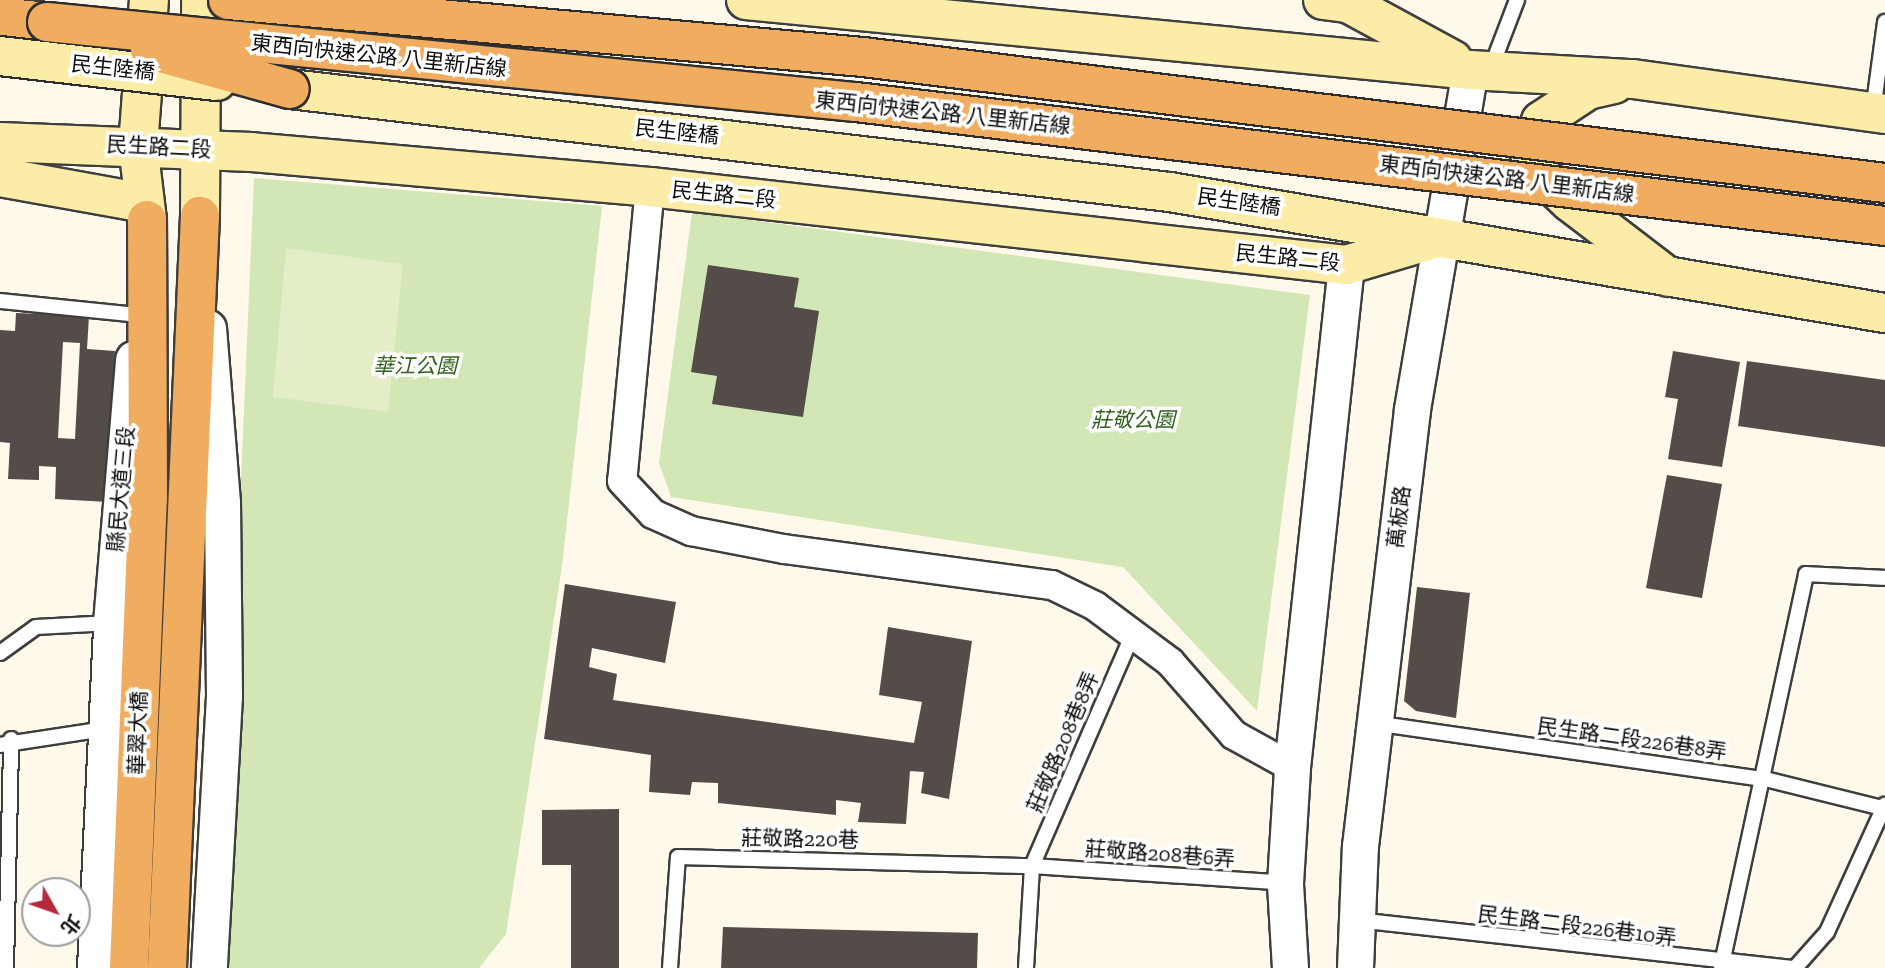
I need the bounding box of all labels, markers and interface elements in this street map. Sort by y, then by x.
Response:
street label: 東西向快速公路 八里新店線 [250,30,508,82]
street label: 民生陸橋 [70,51,156,85]
street label: 東西向快速公路 八里新店線 [814,87,1072,139]
street label: 民生陸橋 [634,115,720,149]
street label: 民生路二段 [106,132,212,162]
street label: 東西向快速公路 八里新店線 [1378,151,1636,207]
street label: 民生路二段 [670,177,778,213]
street label: 民生陸橋 [1196,184,1282,220]
street label: 民生路二段 [1234,240,1342,276]
park label: 華江公園 [373,353,457,379]
park label: 莊敬公園 [1091,407,1175,433]
street label: 縣民大道三段 [103,425,139,553]
street label: 萬板路 [1383,484,1415,550]
street label: 莊敬路208巷8弄 [1022,668,1104,816]
street label: 華翠大橋 [124,691,152,775]
street label: 民生路二段226巷8弄 [1536,713,1728,765]
street label: 莊敬路220巷 [741,825,859,853]
street label: 莊敬路208巷6弄 [1084,836,1236,872]
north arrow [21,877,91,947]
street label: 民生路二段226巷10弄 [1476,901,1678,951]
text: 北 [56,910,86,939]

